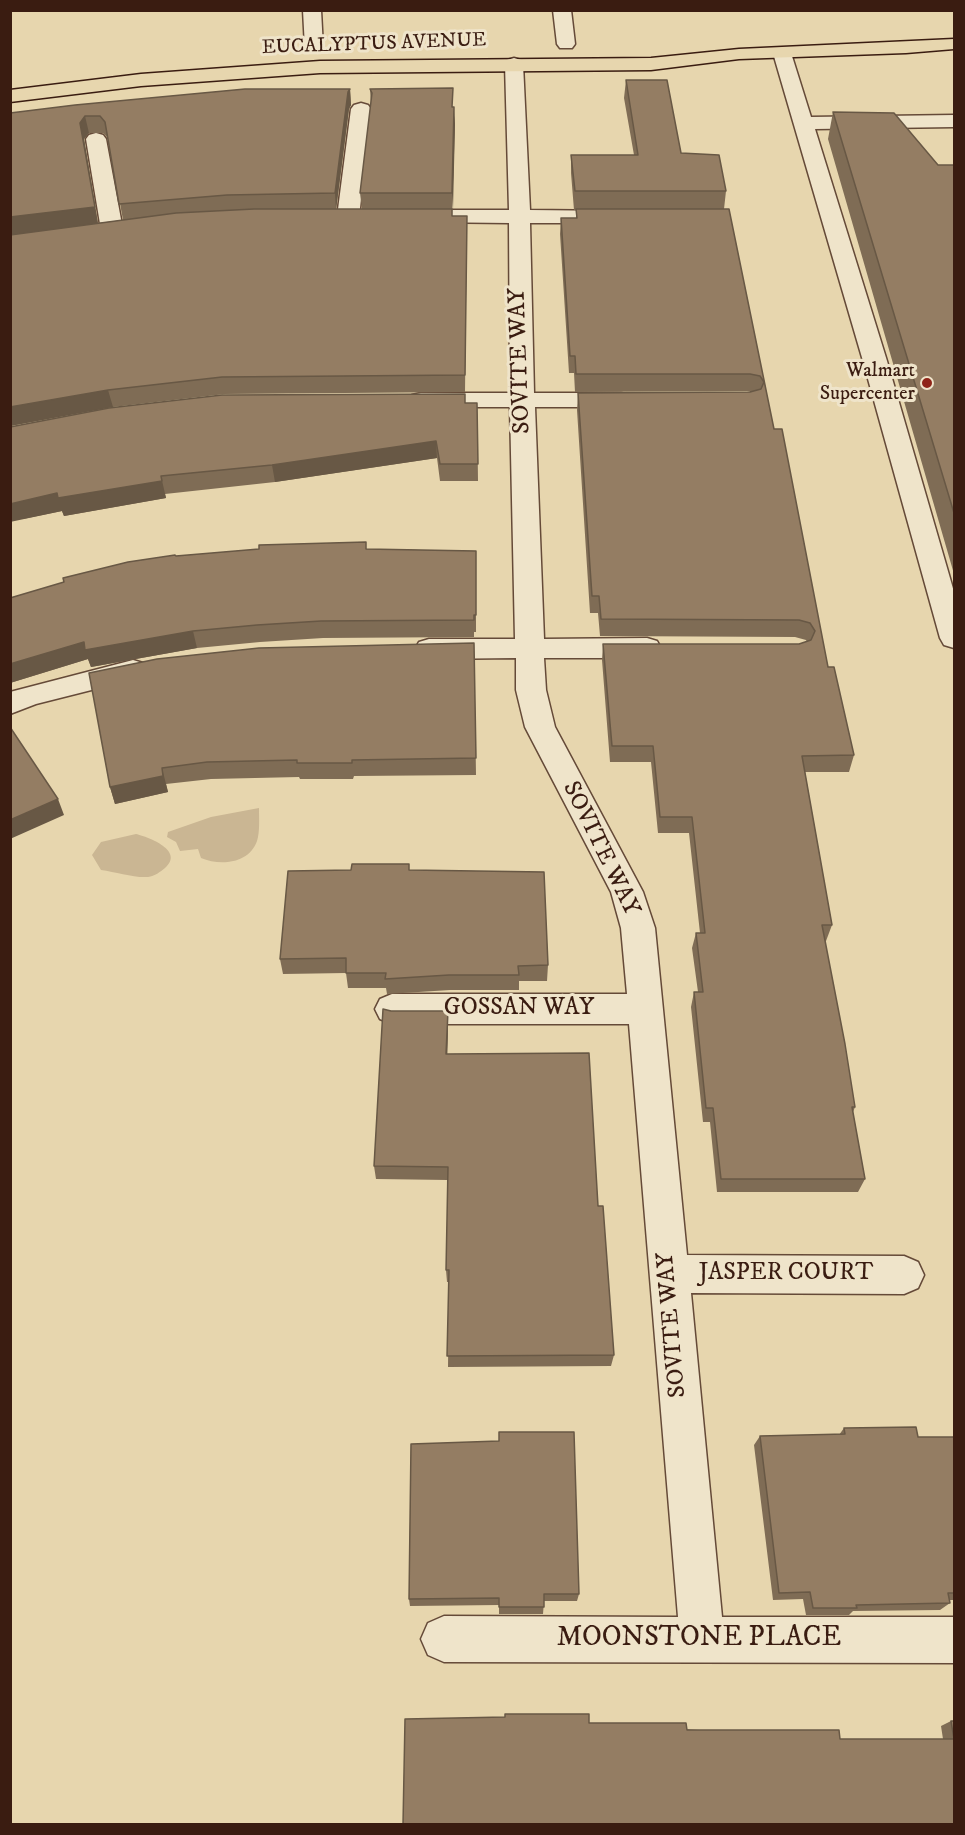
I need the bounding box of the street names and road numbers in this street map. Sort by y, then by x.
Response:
street label: EUCALYPTUS AVENUE [261,29,487,61]
street label: SOVITE WAY [504,288,538,434]
street label: SOVITE WAY [555,777,645,921]
street label: GOSSAN WAY [444,995,594,1023]
street label: SOVITE WAY [652,1251,694,1399]
street label: JASPER COURT [699,1260,873,1288]
street label: MOONSTONE PLACE [557,1622,841,1656]

